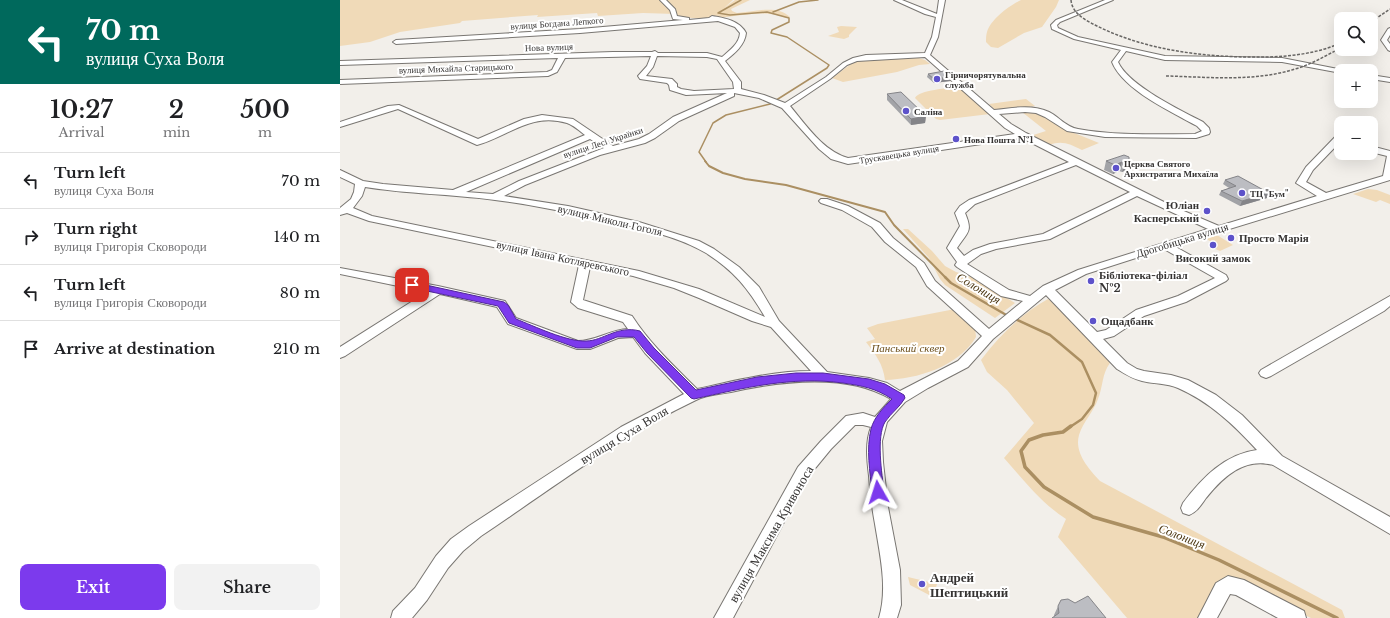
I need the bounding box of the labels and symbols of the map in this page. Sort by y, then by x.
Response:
street label: вулиця Богдана Лепкого [510,14,604,32]
street label: Нова вулиця [525,41,573,53]
street label: вулиця Михайла Старицького [399,60,514,75]
place label: Гірничорятувальна служба [945,69,1026,90]
marker: Гірничорятувальна служба [932,74,942,84]
marker: Саліна [901,106,911,116]
place label: Саліна [914,106,943,117]
street label: вулиця Лесі Українки [562,124,644,160]
marker: Нова Пошта №1 [951,134,961,144]
place label: Нова Пошта №1 [964,134,1033,145]
street label: Трускавецька вулиця [858,142,940,166]
place label: Церква Святого Архистратига Михаїла [1124,158,1219,179]
marker: Церква Святого Архистратига Михаїла [1111,163,1121,173]
marker: ТЦ "Бум" [1237,188,1247,198]
place label: ТЦ "Бум" [1250,188,1289,199]
place label: Юліан Касперський [1134,198,1200,225]
street label: вулиця Миколи Гоголя [556,201,664,239]
marker: Юліан Касперський [1202,206,1212,216]
street label: Дрогобицька вулиця [1134,219,1230,261]
place label: Просто Марія [1239,231,1309,245]
marker: Просто Марія [1226,233,1236,243]
street label: вулиця Івана Котляревського [495,237,631,279]
marker: Високий замок [1208,240,1218,250]
place label: Високий замок [1175,251,1251,265]
pin [395,268,429,302]
place label: Бібліотека-філіал №2 [1099,268,1188,295]
water label: Солониця [954,269,1004,307]
marker: Бібліотека-філіал №2 [1086,276,1096,286]
place label: Ощадбанк [1101,314,1154,328]
marker: Ощадбанк [1088,316,1098,326]
park label: Панський сквер [870,341,945,355]
street label: вулиця Суха Воля [577,402,671,468]
street label: вулиця Максима Кривоноса [725,462,817,606]
position arrow [857,471,899,513]
water label: Солониця [1157,520,1208,552]
place label: Андрей Шептицький [930,569,1009,601]
marker: Андрей Шептицький [917,579,927,589]

